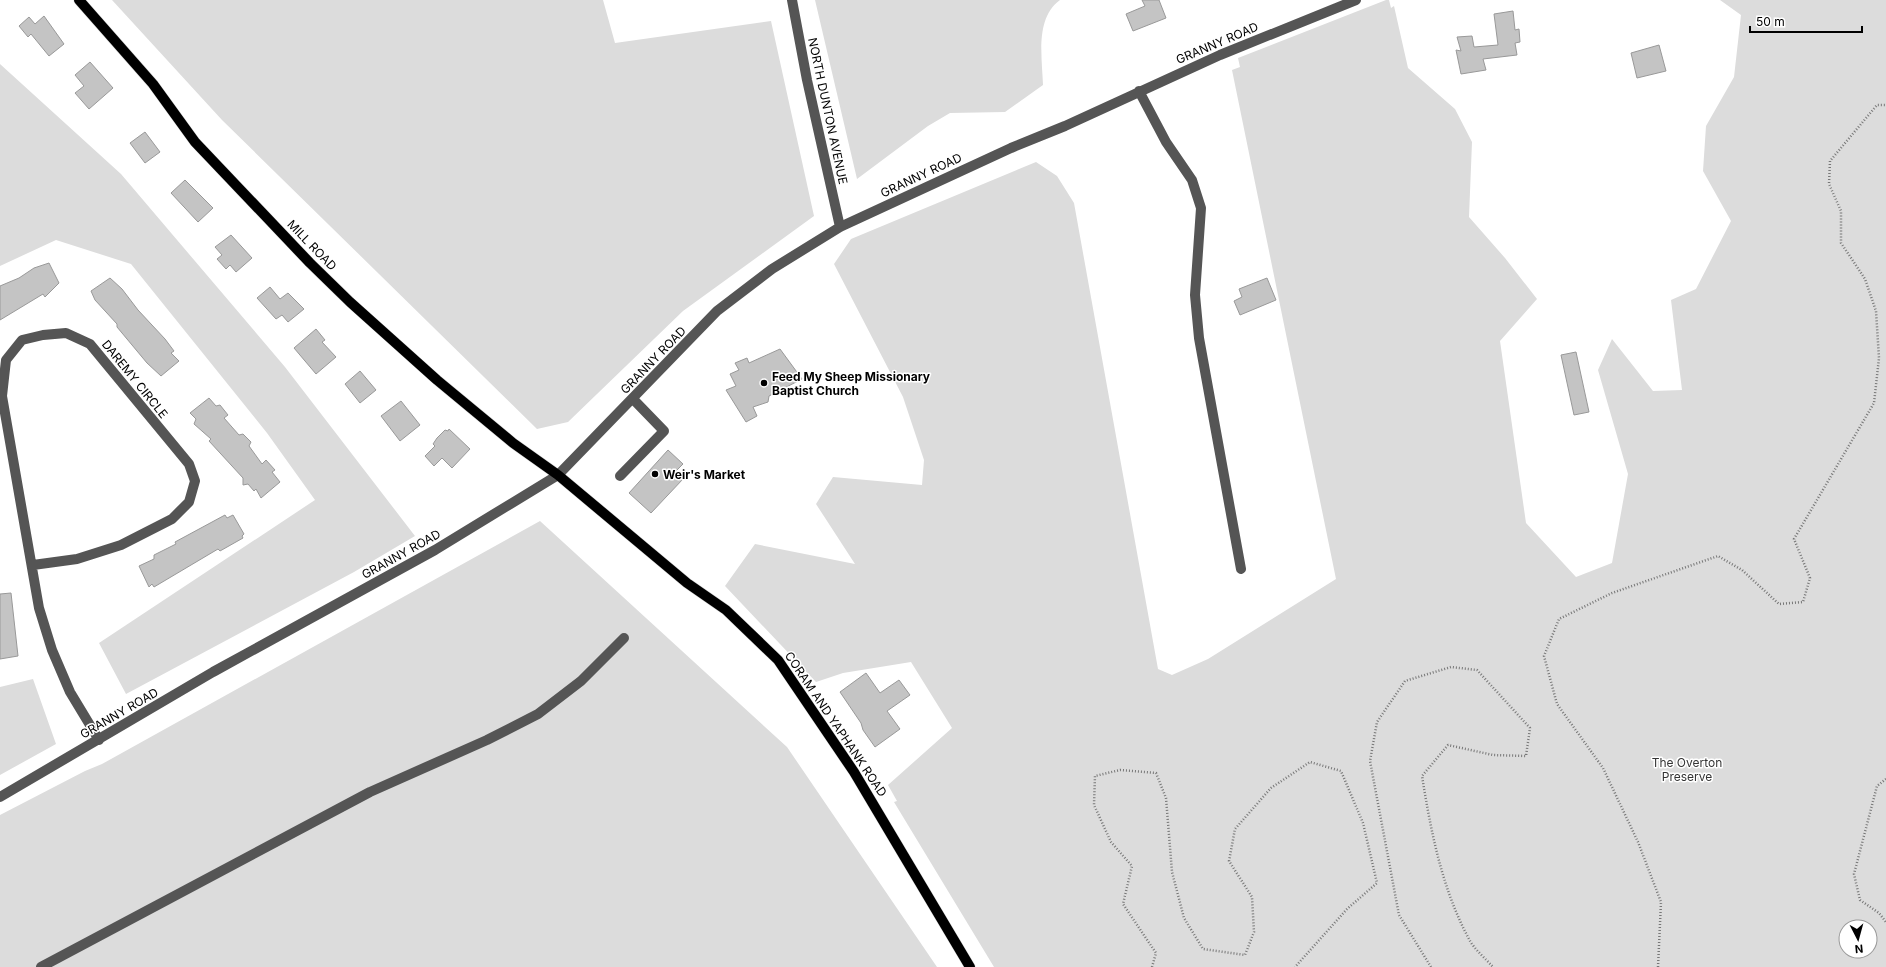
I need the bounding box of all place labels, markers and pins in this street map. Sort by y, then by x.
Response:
place label: Feed My Sheep Missionary Baptist Church [772,369,931,398]
marker: Feed My Sheep Missionary Baptist Church [759,378,769,388]
place label: Weir's Market [663,467,746,482]
marker: Weir's Market [650,469,660,479]

